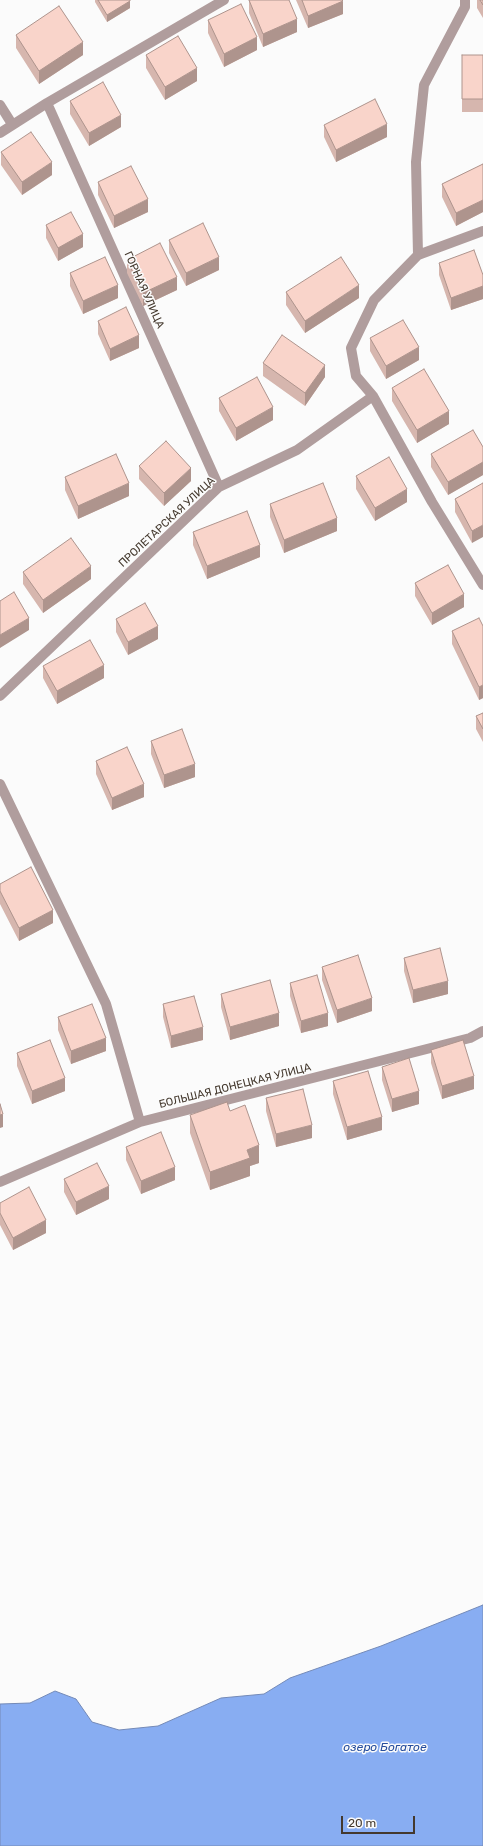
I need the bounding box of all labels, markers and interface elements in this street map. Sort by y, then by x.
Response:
street label: ГОРНАЯ УЛИЦА [121,249,167,331]
street label: ПРОЛЕТАРСКАЯ УЛИЦА [116,474,218,570]
street label: БОЛЬШАЯ ДОНЕЦКАЯ УЛИЦА [158,1061,312,1111]
water label: озеро Богатое [343,1741,427,1755]
scale bar [343,1808,417,1834]
text: 20 m [348,1816,376,1830]

